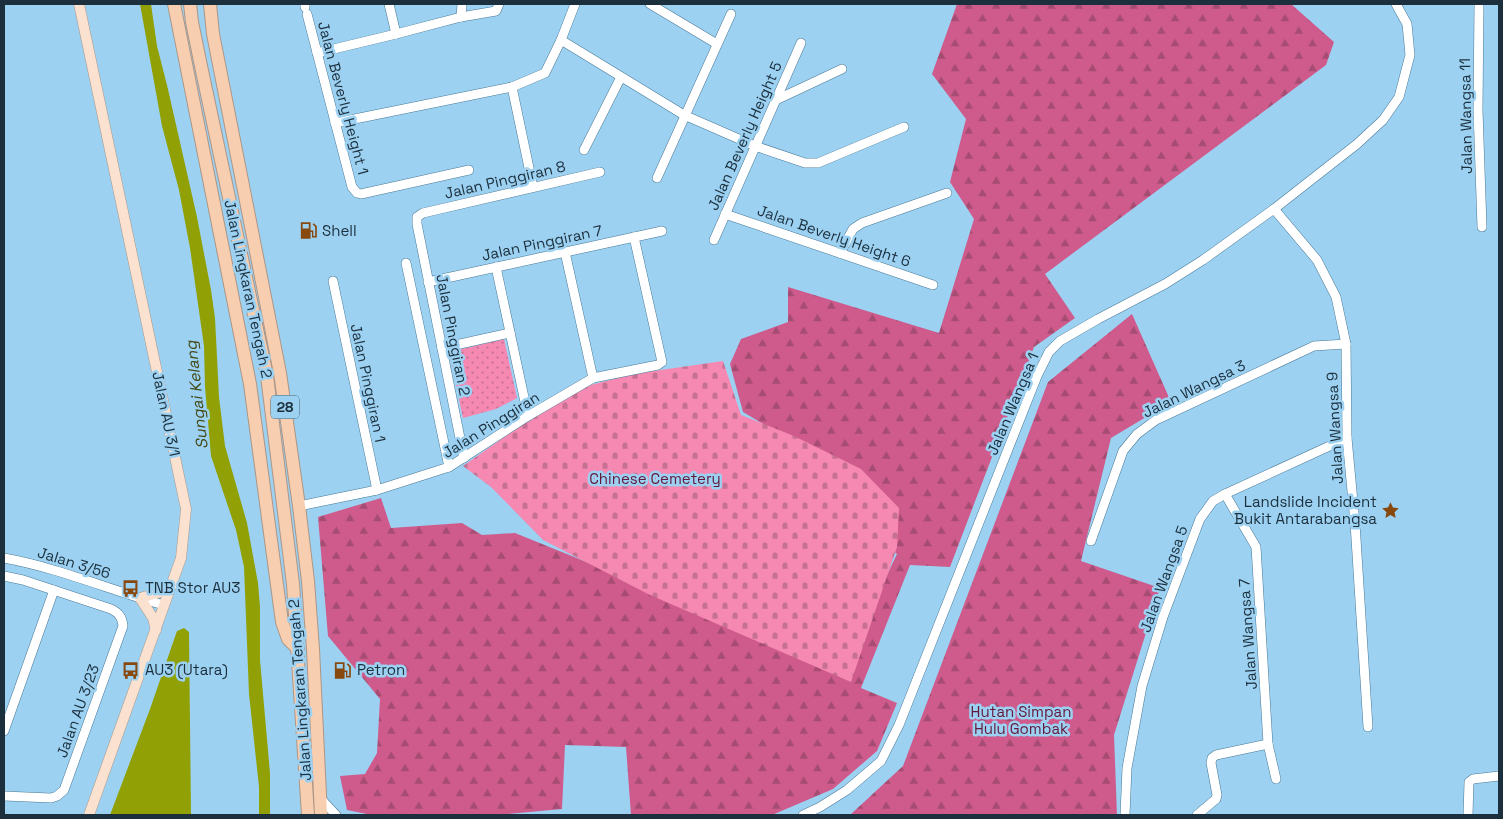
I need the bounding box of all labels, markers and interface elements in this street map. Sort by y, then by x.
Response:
street label: Jalan Beverly Height 1 [314,19,373,177]
street label: Jalan Beverly Height 5 [703,58,786,213]
street label: Jalan Wangsa 11 [1455,58,1476,174]
street label: Jalan Pinggiran 8 [442,156,567,203]
street label: Jalan Lingkaran Tengah 2 [220,198,277,380]
street label: Jalan Beverly Height 6 [755,200,913,271]
street label: Jalan Pinggiran 7 [480,220,604,265]
fuel station icon: Shell [298,221,318,241]
place label: Shell [322,221,357,240]
street label: Jalan Pinggiran 2 [432,272,475,397]
street label: Jalan Pinggiran 1 [347,322,390,444]
water label: Sungai Kelang [180,339,213,450]
street label: Jalan Wangsa 1 [982,350,1043,458]
street label: Jalan Wangsa 3 [1139,355,1248,422]
street label: Jalan AU 3/1 [148,370,185,458]
street label: Jalan Wangsa 9 [1322,371,1347,485]
street label: Jalan Pinggiran [439,387,543,462]
road number: 28 [271,396,299,418]
park label: Chinese Cemetery [589,469,721,488]
place label: Landslide Incident Bukit Antarabangsa [1234,492,1377,528]
place icon: Landslide Incident Bukit Antarabangsa [1381,501,1401,521]
street label: Jalan Wangsa 5 [1135,523,1192,635]
street label: Jalan 3/56 [35,542,113,583]
bus stop icon: TNB Stor AU3 [121,578,141,598]
place label: TNB Stor AU3 [145,578,240,597]
street label: Jalan Wangsa 7 [1234,578,1261,690]
street label: Jalan Lingkaran Tengah 2 [284,599,315,782]
bus stop icon: AU3 (Utara) [121,660,141,680]
place label: AU3 (Utara) [145,660,228,680]
fuel station icon: Petron [333,660,353,680]
place label: Petron [357,660,405,679]
street label: Jalan AU 3/23 [52,662,103,760]
park label: Hutan Simpan Hulu Gombak [971,702,1071,738]

